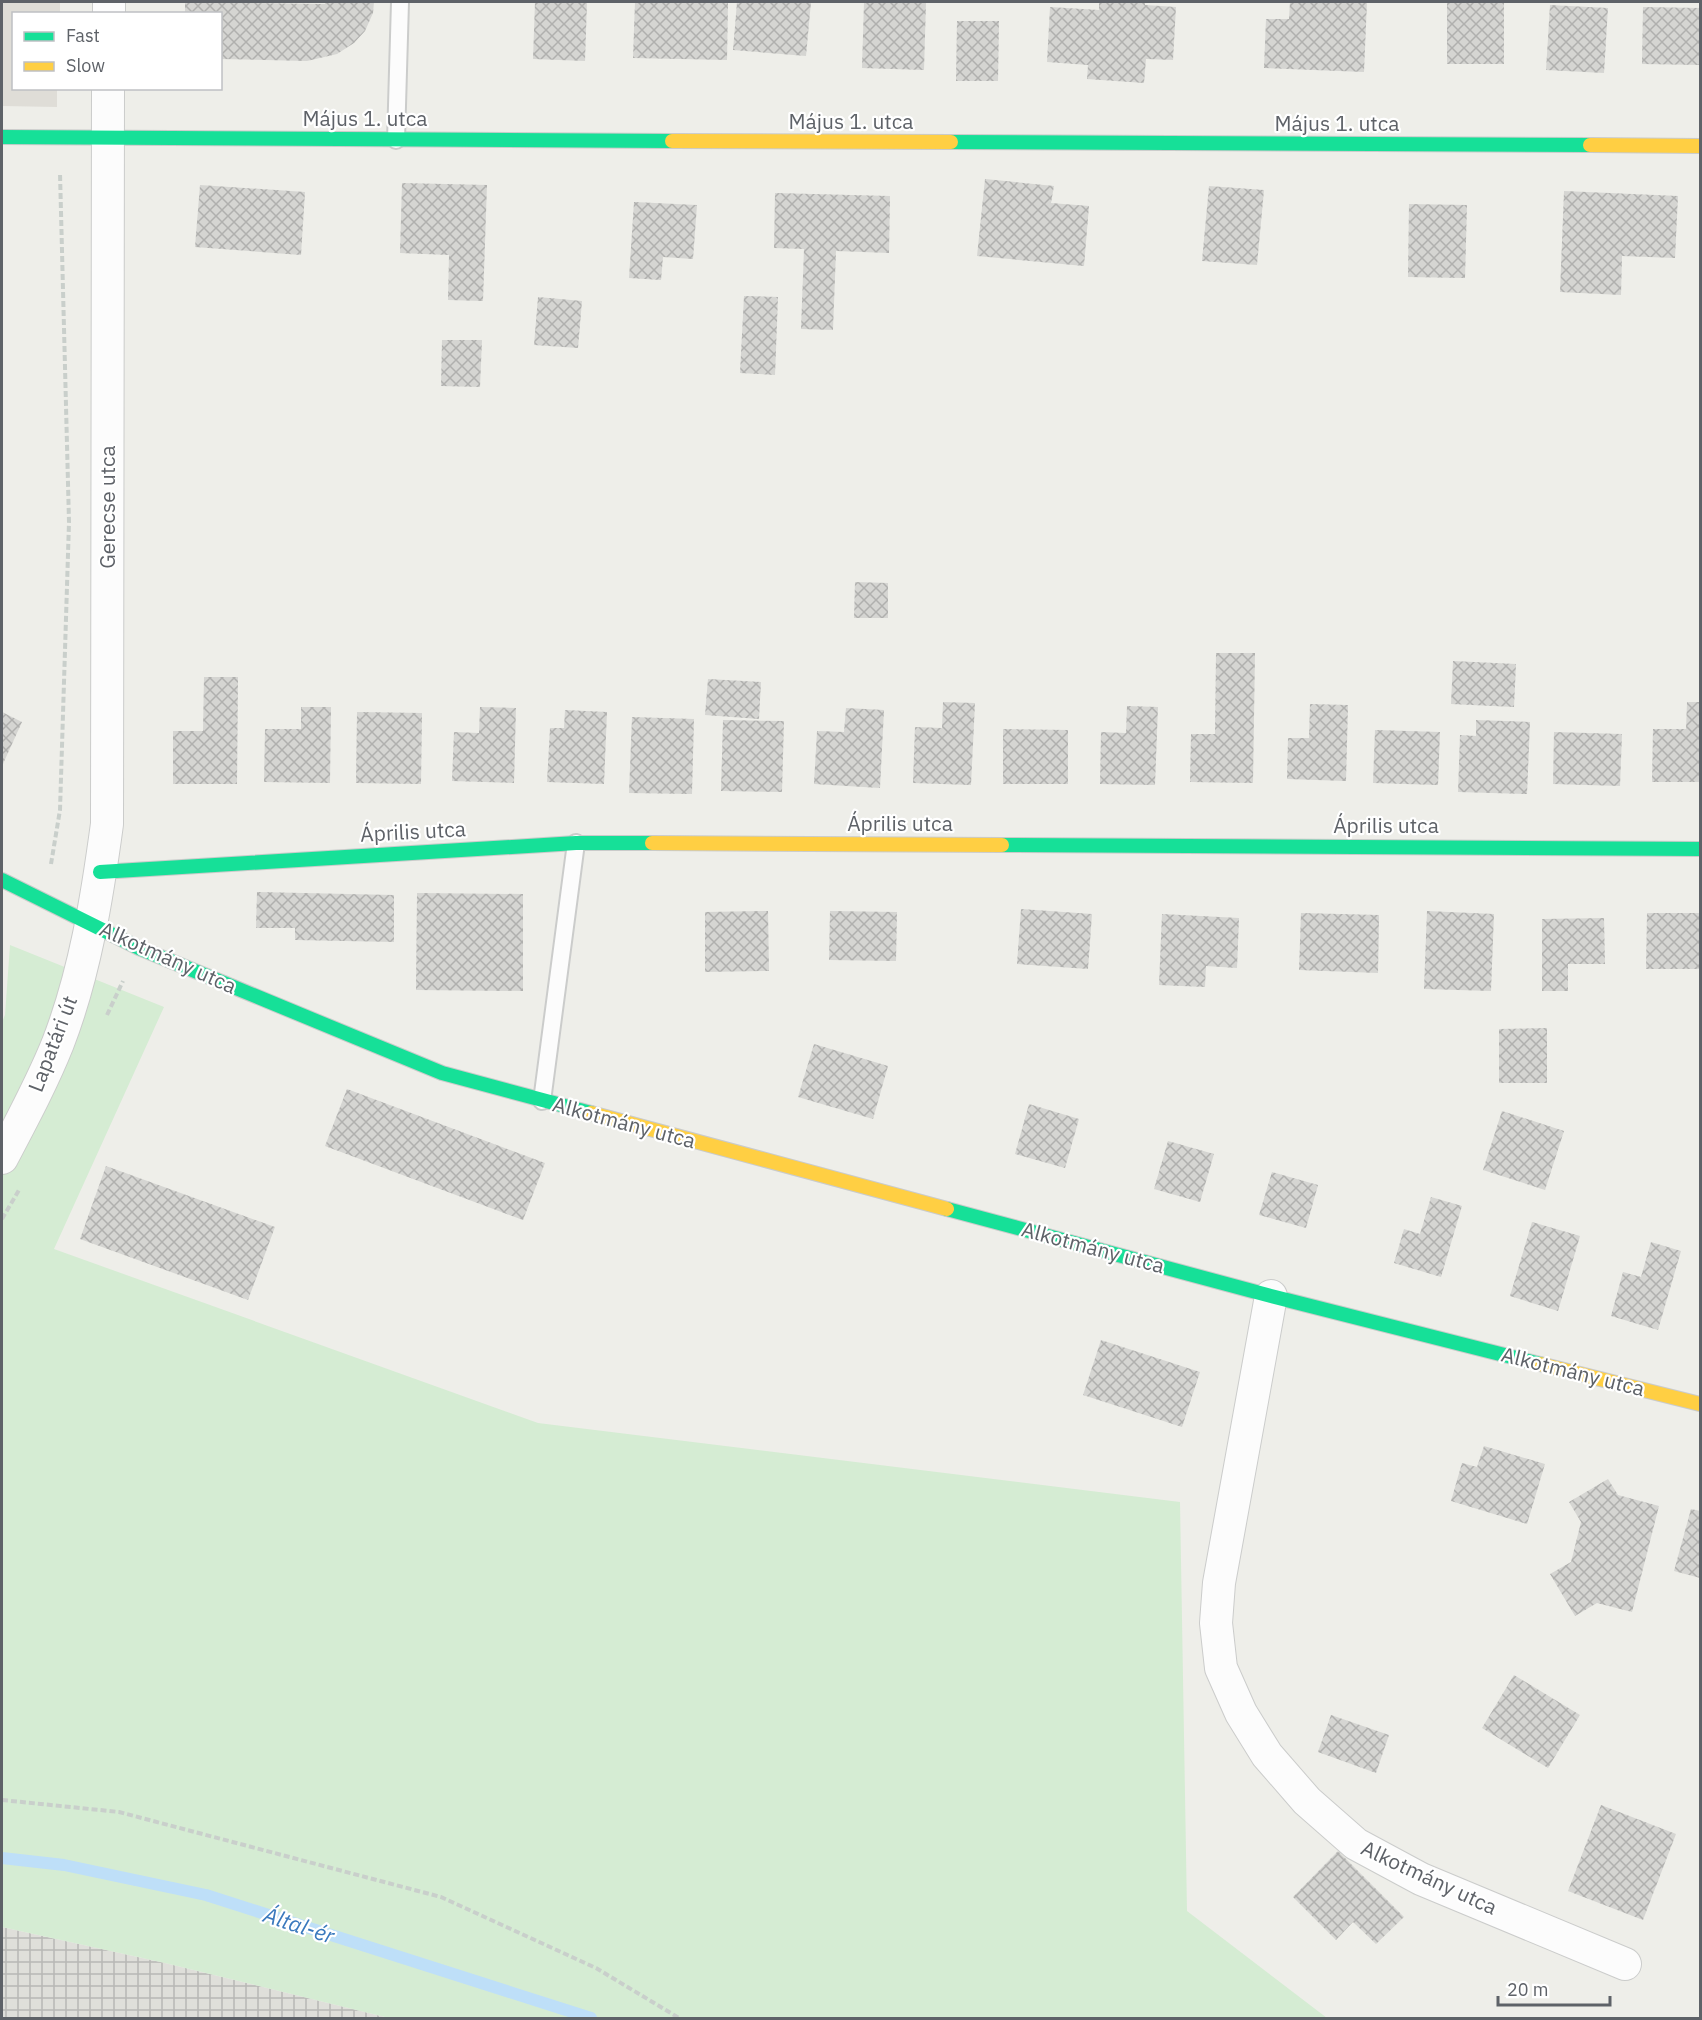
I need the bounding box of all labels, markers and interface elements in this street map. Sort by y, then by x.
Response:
legend [12,12,222,90]
text: Fast [66,24,100,47]
text: Slow [66,54,105,77]
street label: Május 1. utca [303,104,427,132]
street label: Május 1. utca [789,107,913,135]
street label: Május 1. utca [1275,109,1399,137]
street label: Gerecse utca [93,445,121,569]
street label: Április utca [847,809,953,837]
street label: Április utca [1333,811,1439,839]
street label: Április utca [359,814,466,848]
street label: Alkotmány utca [96,914,241,1000]
street label: Lapatári út [21,992,83,1096]
street label: Alkotmány utca [550,1090,699,1155]
street label: Alkotmány utca [1019,1215,1168,1280]
street label: Alkotmány utca [1499,1340,1648,1402]
street label: Alkotmány utca [1357,1833,1502,1921]
water label: Által-ér [259,1899,339,1950]
scale bar [1498,1969,1610,2007]
text: 20 m [1507,1978,1549,2001]

